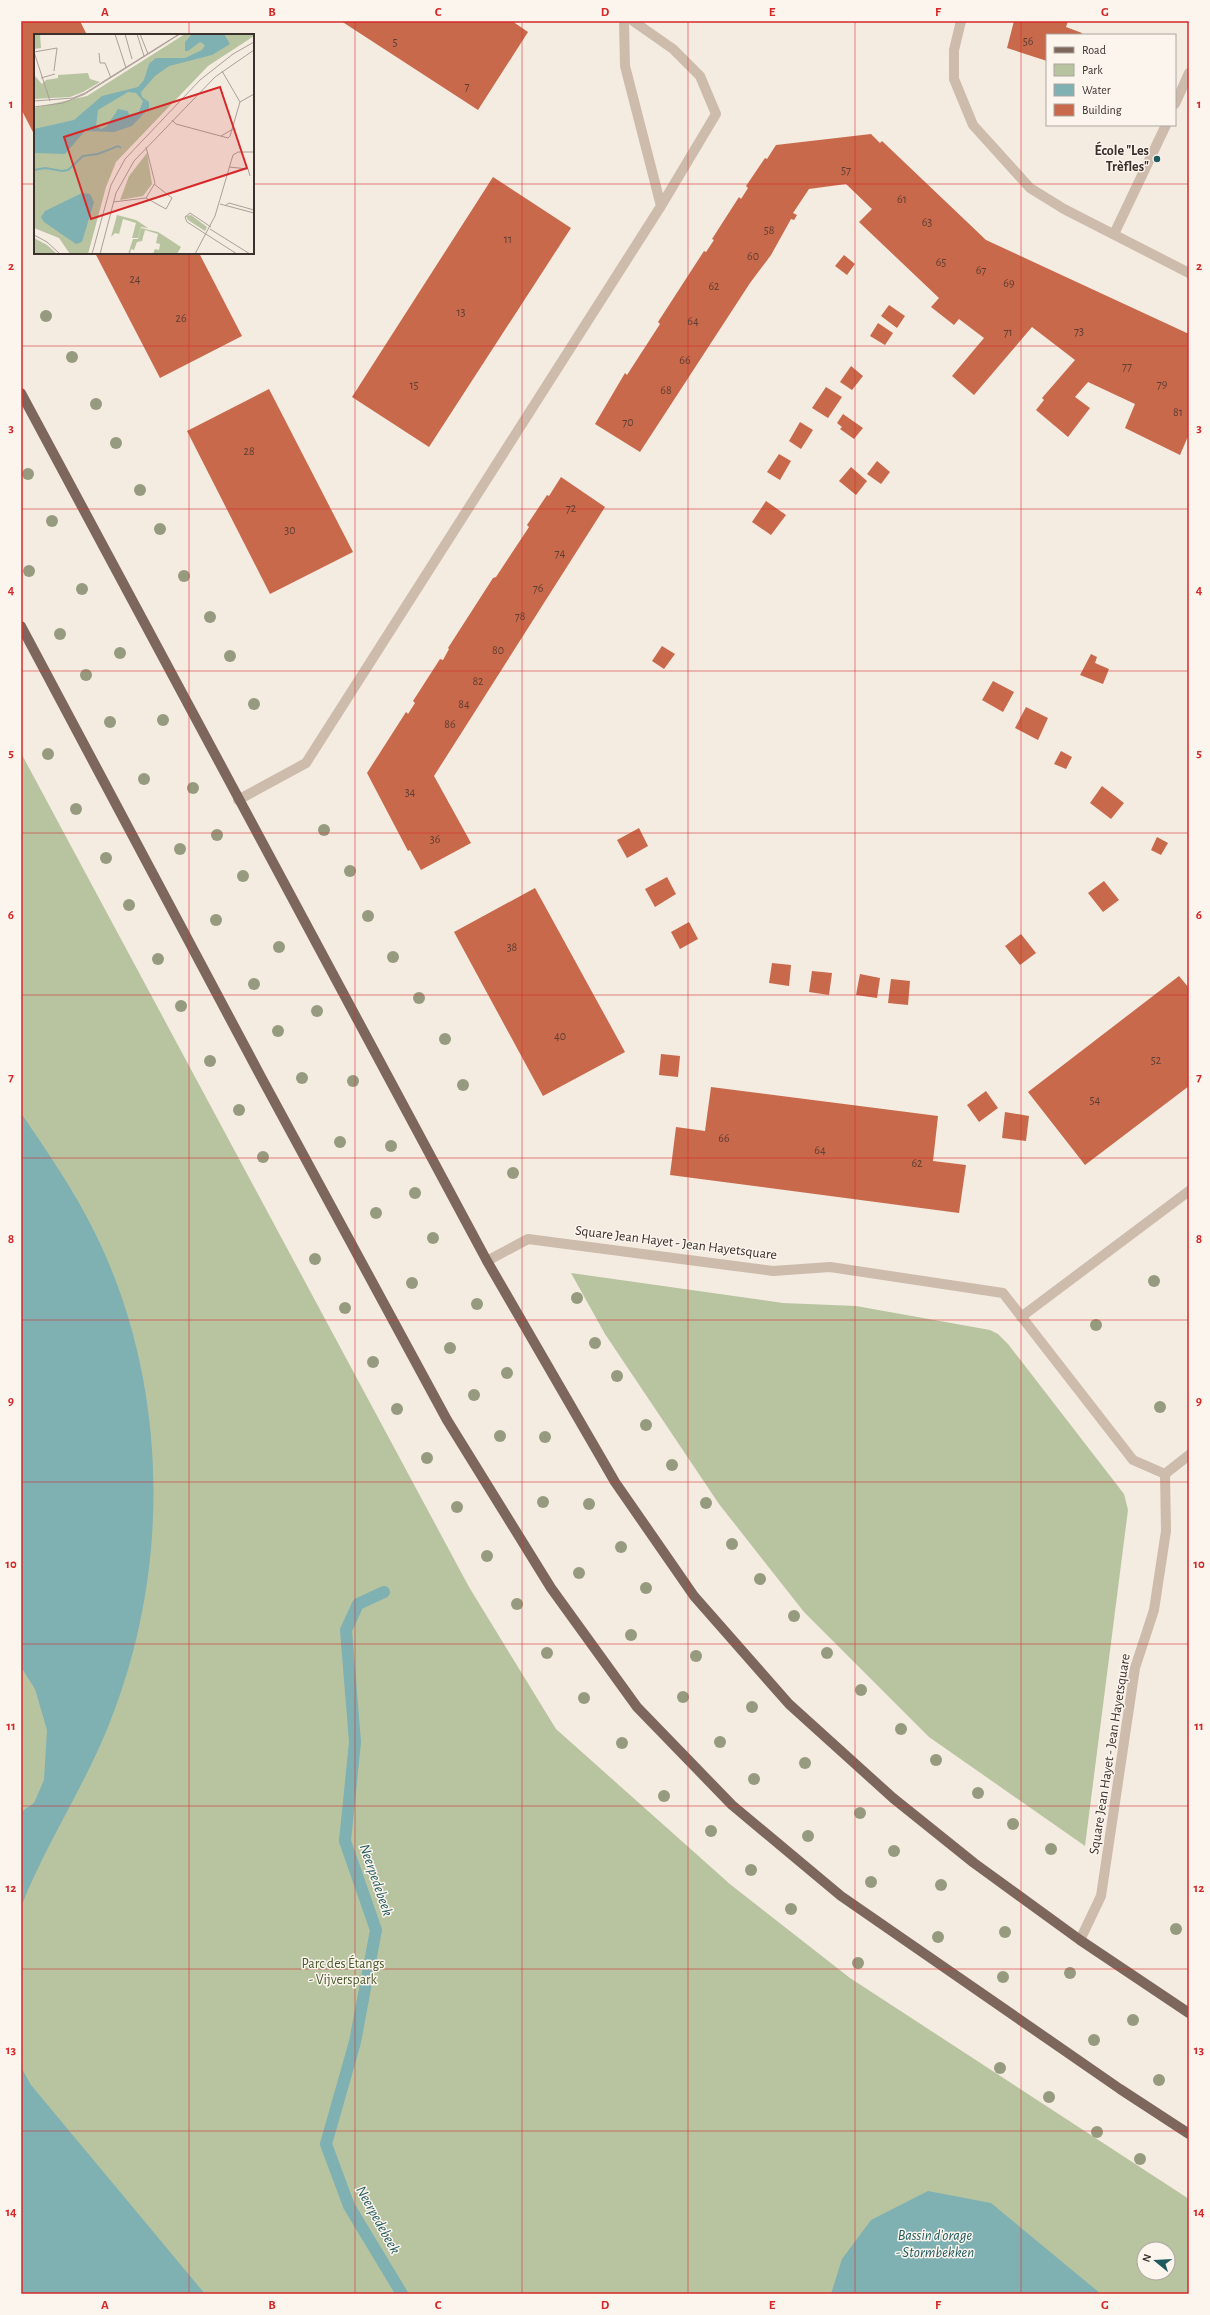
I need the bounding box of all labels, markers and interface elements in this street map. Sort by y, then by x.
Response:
text: A [101,6,109,19]
text: B [268,6,276,19]
text: C [435,6,442,19]
text: D [601,6,610,19]
text: E [769,6,776,19]
text: F [935,6,942,19]
text: G [1101,6,1109,19]
inset map [34,34,254,254]
legend [1046,34,1176,126]
house number: 56 [1023,35,1034,47]
house number: 5 [392,36,398,48]
text: Road [1082,44,1106,56]
text: Park [1082,64,1103,76]
house number: 7 [464,80,470,92]
text: Water [1082,84,1111,96]
text: 1 [9,98,13,111]
text: 1 [1197,98,1201,111]
text: Building [1082,104,1122,116]
place label: École "Les Trèfles" [1095,141,1149,174]
marker: École "Les Trèfles" [1152,154,1162,164]
house number: 57 [841,164,851,176]
house number: 61 [897,193,907,205]
house number: 63 [922,216,932,228]
house number: 58 [764,224,775,236]
house number: 11 [504,233,512,245]
house number: 60 [747,250,759,262]
house number: 65 [936,256,946,268]
text: 2 [8,260,14,273]
text: 2 [1196,260,1202,273]
house number: 67 [976,264,986,276]
house number: 24 [129,273,141,285]
house number: 69 [1003,277,1015,289]
house number: 62 [708,280,720,292]
house number: 13 [456,306,466,318]
house number: 26 [175,312,187,324]
house number: 64 [687,315,699,327]
house number: 73 [1074,325,1084,337]
house number: 71 [1003,326,1013,338]
house number: 66 [679,354,691,366]
house number: 77 [1122,360,1132,372]
house number: 79 [1157,378,1168,390]
house number: 15 [409,379,419,391]
house number: 68 [660,384,672,396]
house number: 81 [1173,406,1183,418]
house number: 70 [622,416,634,428]
text: 3 [8,422,14,435]
text: 3 [1196,422,1202,435]
house number: 28 [243,445,255,457]
house number: 72 [566,502,577,514]
house number: 30 [284,524,296,536]
house number: 74 [555,547,566,559]
house number: 76 [533,582,544,594]
text: 4 [8,584,15,597]
text: 4 [1196,584,1203,597]
house number: 78 [515,610,526,622]
house number: 80 [492,644,504,656]
house number: 82 [472,675,484,687]
house number: 84 [458,698,470,710]
house number: 86 [444,718,456,730]
text: 5 [8,747,14,760]
text: 5 [1196,747,1202,760]
house number: 34 [405,786,416,798]
house number: 36 [430,833,441,845]
text: 6 [8,909,14,922]
text: 6 [1196,909,1202,922]
house number: 38 [507,941,518,953]
house number: 40 [554,1030,566,1042]
house number: 52 [1151,1054,1162,1066]
text: 7 [8,1071,14,1084]
text: 7 [1196,1071,1202,1084]
house number: 54 [1090,1094,1101,1106]
house number: 66 [718,1132,730,1144]
house number: 64 [814,1144,826,1156]
house number: 62 [911,1157,923,1169]
street label: Square Jean Hayet - Jean Hayetsquare [574,1224,778,1262]
text: 8 [8,1233,14,1246]
text: 8 [1196,1233,1202,1246]
text: 9 [8,1395,14,1408]
text: 9 [1196,1395,1202,1408]
text: 10 [5,1558,17,1571]
text: 10 [1193,1558,1205,1571]
street label: Square Jean Hayet - Jean Hayetsquare [1087,1653,1133,1855]
text: 11 [6,1720,16,1733]
text: 11 [1194,1720,1204,1733]
water label: Neerpedebeek [357,1842,395,1918]
text: 12 [6,1882,16,1895]
text: 12 [1194,1882,1204,1895]
park label: Parc des Étangs - Vijverspark [301,1954,385,1987]
text: 13 [6,2044,17,2057]
text: 13 [1194,2044,1205,2057]
water label: Neerpedebeek [353,2184,403,2257]
text: 14 [5,2206,17,2219]
text: 14 [1193,2206,1205,2219]
water label: Bassin d'orage - Stormbekken [896,2228,974,2260]
north arrow [1136,2241,1176,2281]
text: N [1141,2253,1153,2263]
text: A [101,2299,109,2312]
text: B [268,2299,276,2312]
text: C [435,2299,442,2312]
text: D [601,2299,610,2312]
text: E [769,2299,776,2312]
text: F [935,2299,942,2312]
text: G [1101,2299,1109,2312]

